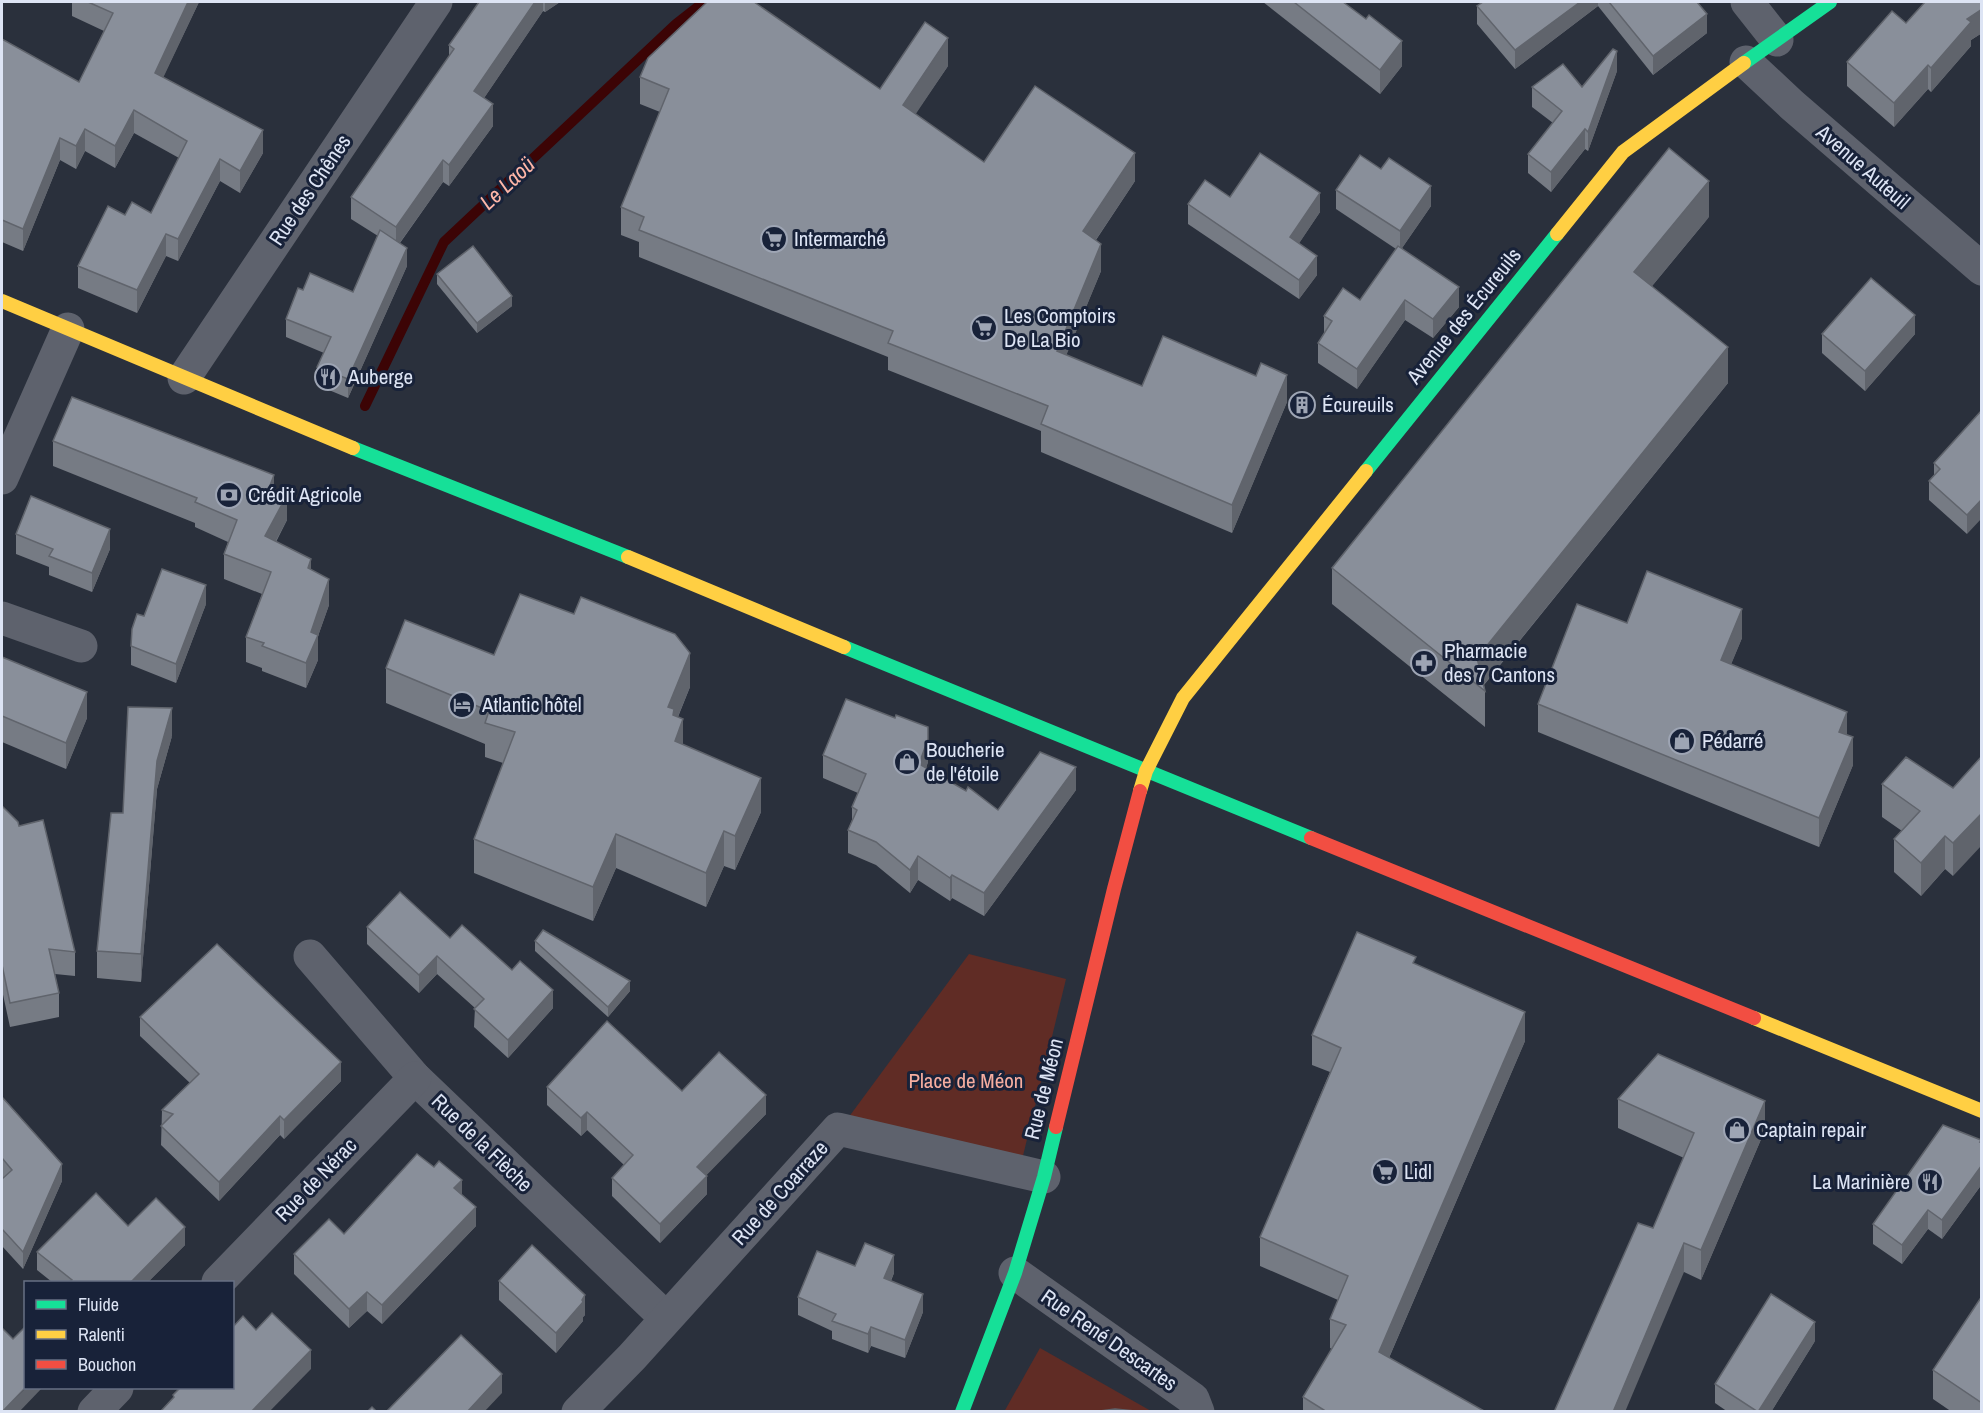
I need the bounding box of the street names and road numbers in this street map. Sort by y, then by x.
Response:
street label: Avenue Auteuil [1809,117,1916,215]
street label: Rue des Chênes [262,128,357,251]
street label: Avenue des Écureuils [1399,242,1528,391]
street label: Rue de Méon [1017,1035,1070,1143]
street label: Rue de la Flèche [425,1087,539,1198]
street label: Rue de Nérac [268,1131,363,1228]
street label: Rue de Coarraze [725,1134,834,1251]
street label: Rue René Descartes [1036,1282,1183,1397]

